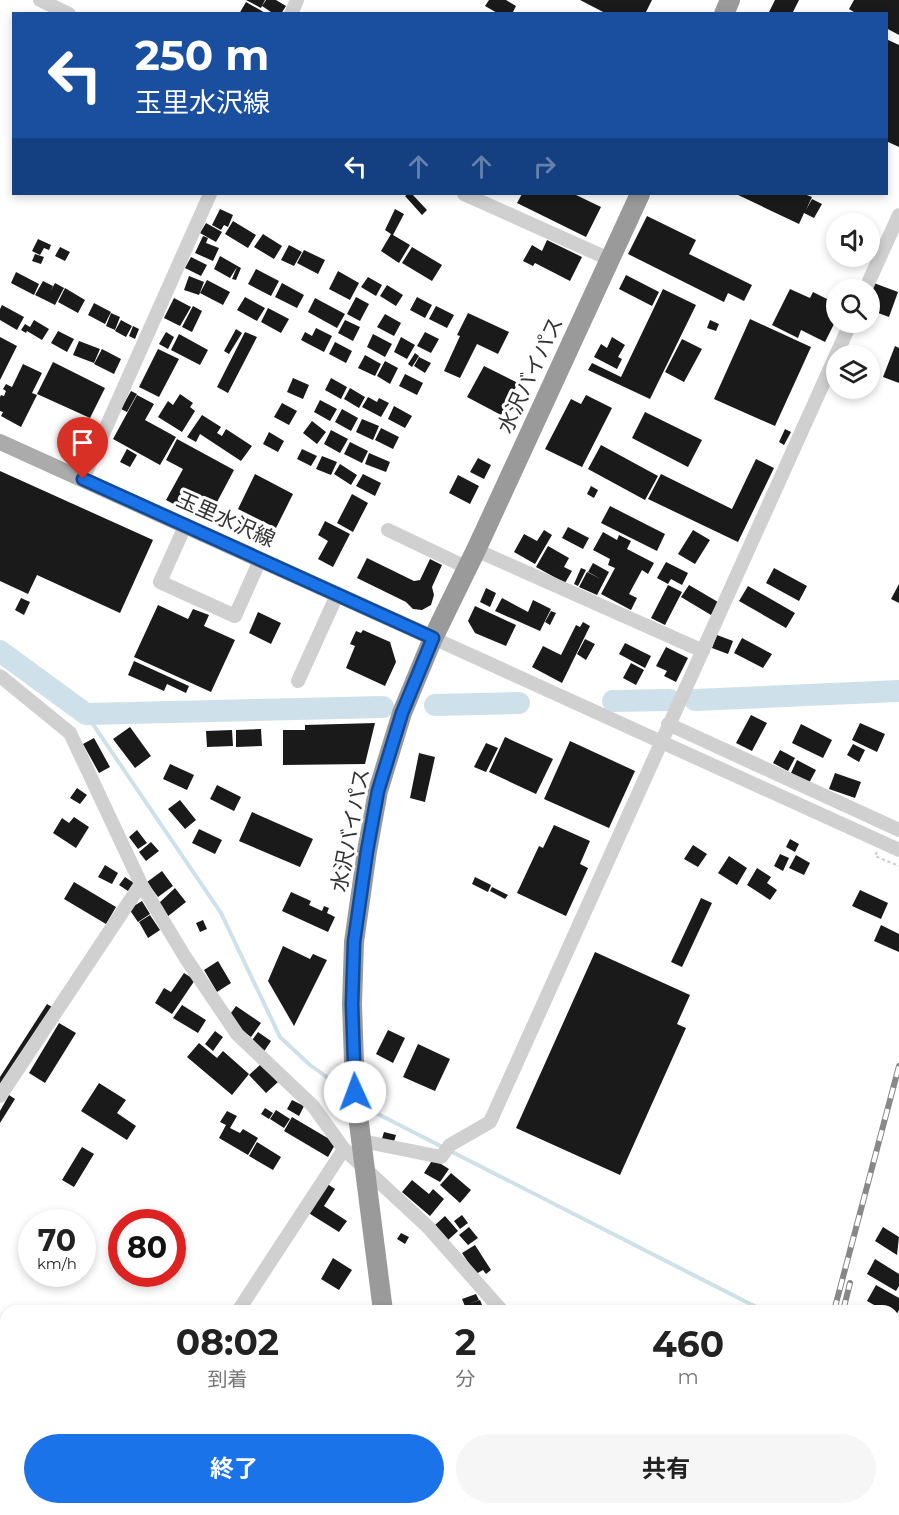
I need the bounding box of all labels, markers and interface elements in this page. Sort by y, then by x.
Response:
text: 250 m [135,29,269,81]
icon: left [36,36,114,114]
text: 玉里水沢線 [135,86,270,119]
icon: left [339,150,372,183]
icon: ahead [402,150,435,183]
icon: ahead [465,150,498,183]
icon: right [528,150,561,183]
map controls [826,213,880,399]
button: sound [826,213,880,267]
button: search [826,279,880,333]
street label: 水沢バイパス [492,313,568,437]
button: layers [826,345,880,399]
pin [57,417,108,479]
icon: arrive [66,426,99,459]
street label: 玉里水沢線 [173,486,279,552]
street label: 水沢バイパス [326,766,374,894]
position arrow [323,1060,387,1124]
speed limit sign: 80 [108,1209,186,1287]
text: 70 [38,1222,76,1259]
text: km/h [37,1254,77,1273]
text: 08:02 [176,1320,279,1364]
text: 2 [455,1320,476,1364]
text: 460 [652,1322,724,1366]
text: m [677,1365,699,1389]
text: 到着 [207,1367,247,1391]
text: 分 [456,1367,476,1391]
button: 終了 [24,1434,444,1503]
button: 共有 [456,1434,876,1503]

